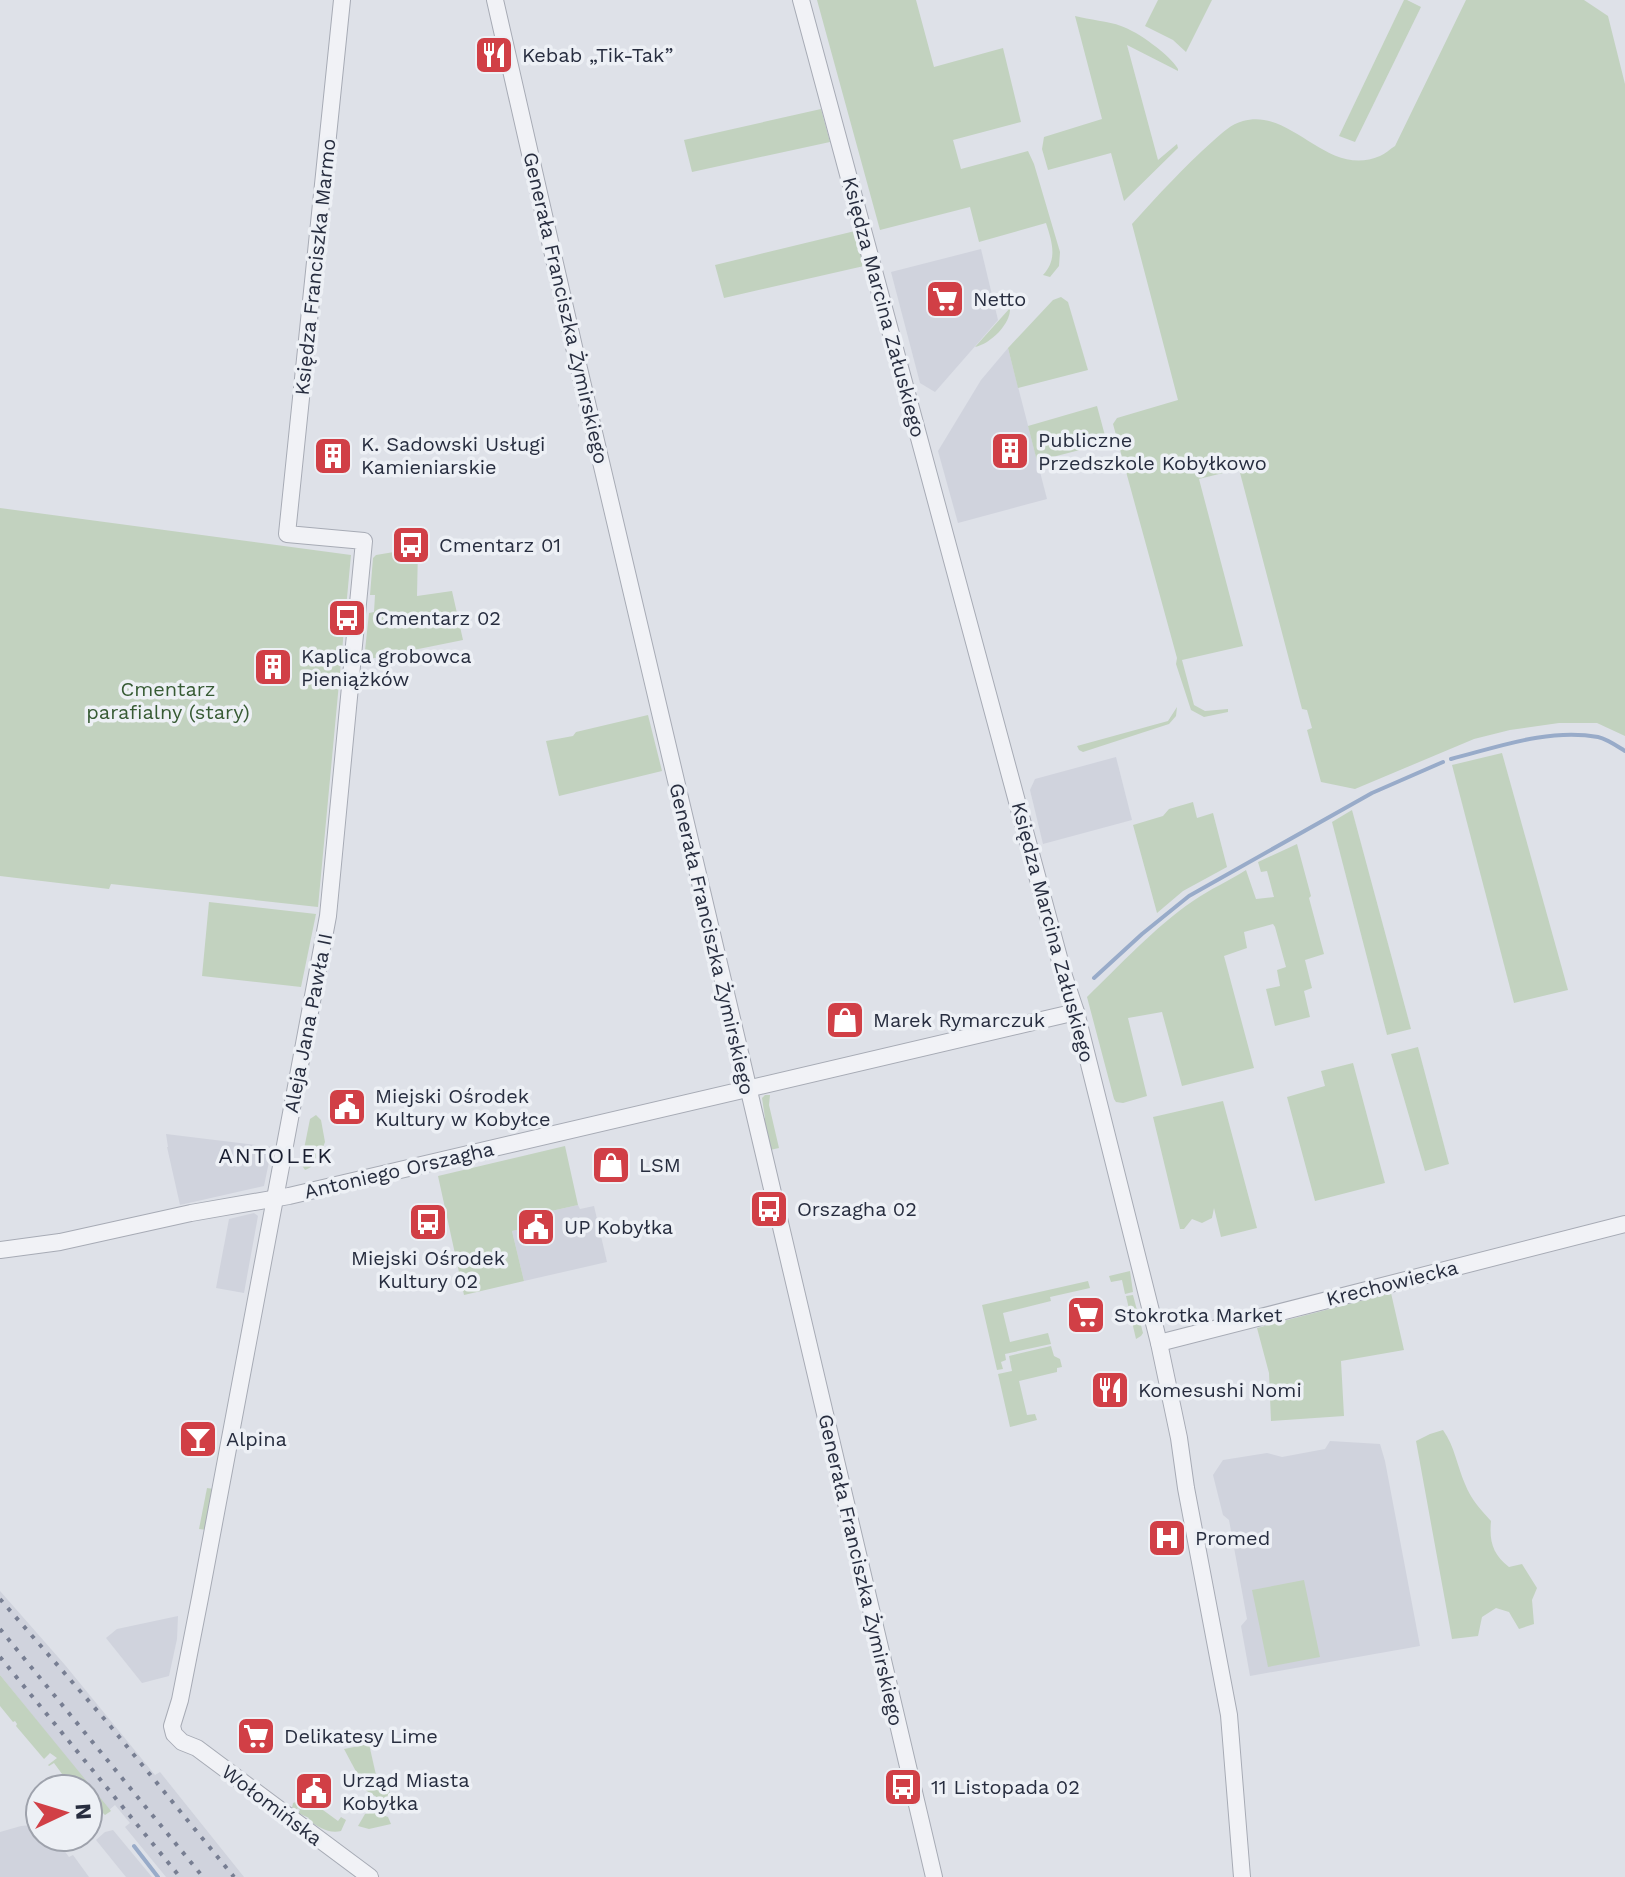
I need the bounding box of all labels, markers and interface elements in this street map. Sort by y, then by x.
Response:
restaurant icon: Kebab „Tik-Tak” [473,34,515,76]
place label: Kebab „Tik-Tak” [522,43,673,67]
street label: Księdza Franciszka Marmo [290,137,340,397]
street label: Generała Franciszka Żymirskiego [518,150,614,466]
street label: Księdza Marcina Załuskiego [838,174,930,440]
supermarket icon: Netto [924,278,966,320]
place label: Netto [973,287,1026,311]
place label: Publiczne Przedszkole Kobyłkowo [1038,428,1267,475]
building icon: Publiczne Przedszkole Kobyłkowo [989,430,1031,472]
place label: K. Sadowski Usługi Kamieniarskie [361,432,545,479]
building icon: K. Sadowski Usługi Kamieniarskie [312,435,354,477]
bus stop icon: Cmentarz 01 [390,524,432,566]
place label: Cmentarz 01 [439,533,561,557]
bus stop icon: Cmentarz 02 [326,597,368,639]
place label: Cmentarz 02 [375,606,501,630]
place label: Kaplica grobowca Pieniążków [301,644,472,691]
building icon: Kaplica grobowca Pieniążków [252,646,294,688]
park label: Cmentarz parafialny (stary) [86,677,250,724]
street label: Generała Franciszka Żymirskiego [664,781,760,1097]
street label: Księdza Marcina Załuskiego [1007,799,1099,1065]
street label: Aleja Jana Pawła II [279,931,337,1115]
shop icon: Marek Rymarczuk [824,999,866,1041]
place label: Marek Rymarczuk [873,1008,1045,1032]
place label: Miejski Ośrodek Kultury w Kobyłce [375,1084,551,1131]
public building icon: Miejski Ośrodek Kultury w Kobyłce [326,1086,368,1128]
street label: Antoniego Orszagha [302,1136,496,1204]
district label: ANTOLEK [218,1143,334,1168]
shop icon: LSM [590,1144,632,1186]
place label: LSM [639,1153,681,1177]
bus stop icon: Orszagha 02 [748,1188,790,1230]
place label: Orszagha 02 [797,1197,917,1221]
bus stop icon: Miejski Ośrodek Kultury 02 [407,1201,449,1243]
public building icon: UP Kobyłka [515,1206,557,1248]
place label: UP Kobyłka [564,1215,673,1239]
place label: Miejski Ośrodek Kultury 02 [351,1246,505,1293]
street label: Krechowiecka [1324,1255,1460,1311]
supermarket icon: Stokrotka Market [1065,1294,1107,1336]
place label: Stokrotka Market [1114,1303,1283,1327]
restaurant icon: Komesushi Nomi [1089,1369,1131,1411]
place label: Komesushi Nomi [1138,1378,1302,1402]
street label: Generała Franciszka Żymirskiego [813,1412,909,1728]
bar icon: Alpina [177,1418,219,1460]
place label: Alpina [226,1427,287,1451]
hospital icon: Promed [1146,1517,1188,1559]
place label: Promed [1195,1526,1270,1550]
supermarket icon: Delikatesy Lime [235,1715,277,1757]
place label: Delikatesy Lime [284,1724,438,1748]
street label: Wołomińska [217,1759,327,1851]
bus stop icon: 11 Listopada 02 [882,1766,924,1808]
place label: Urząd Miasta Kobyłka [342,1768,470,1815]
public building icon: Urząd Miasta Kobyłka [293,1770,335,1812]
north arrow [24,1773,104,1853]
place label: 11 Listopada 02 [931,1775,1080,1799]
text: N [70,1803,96,1821]

